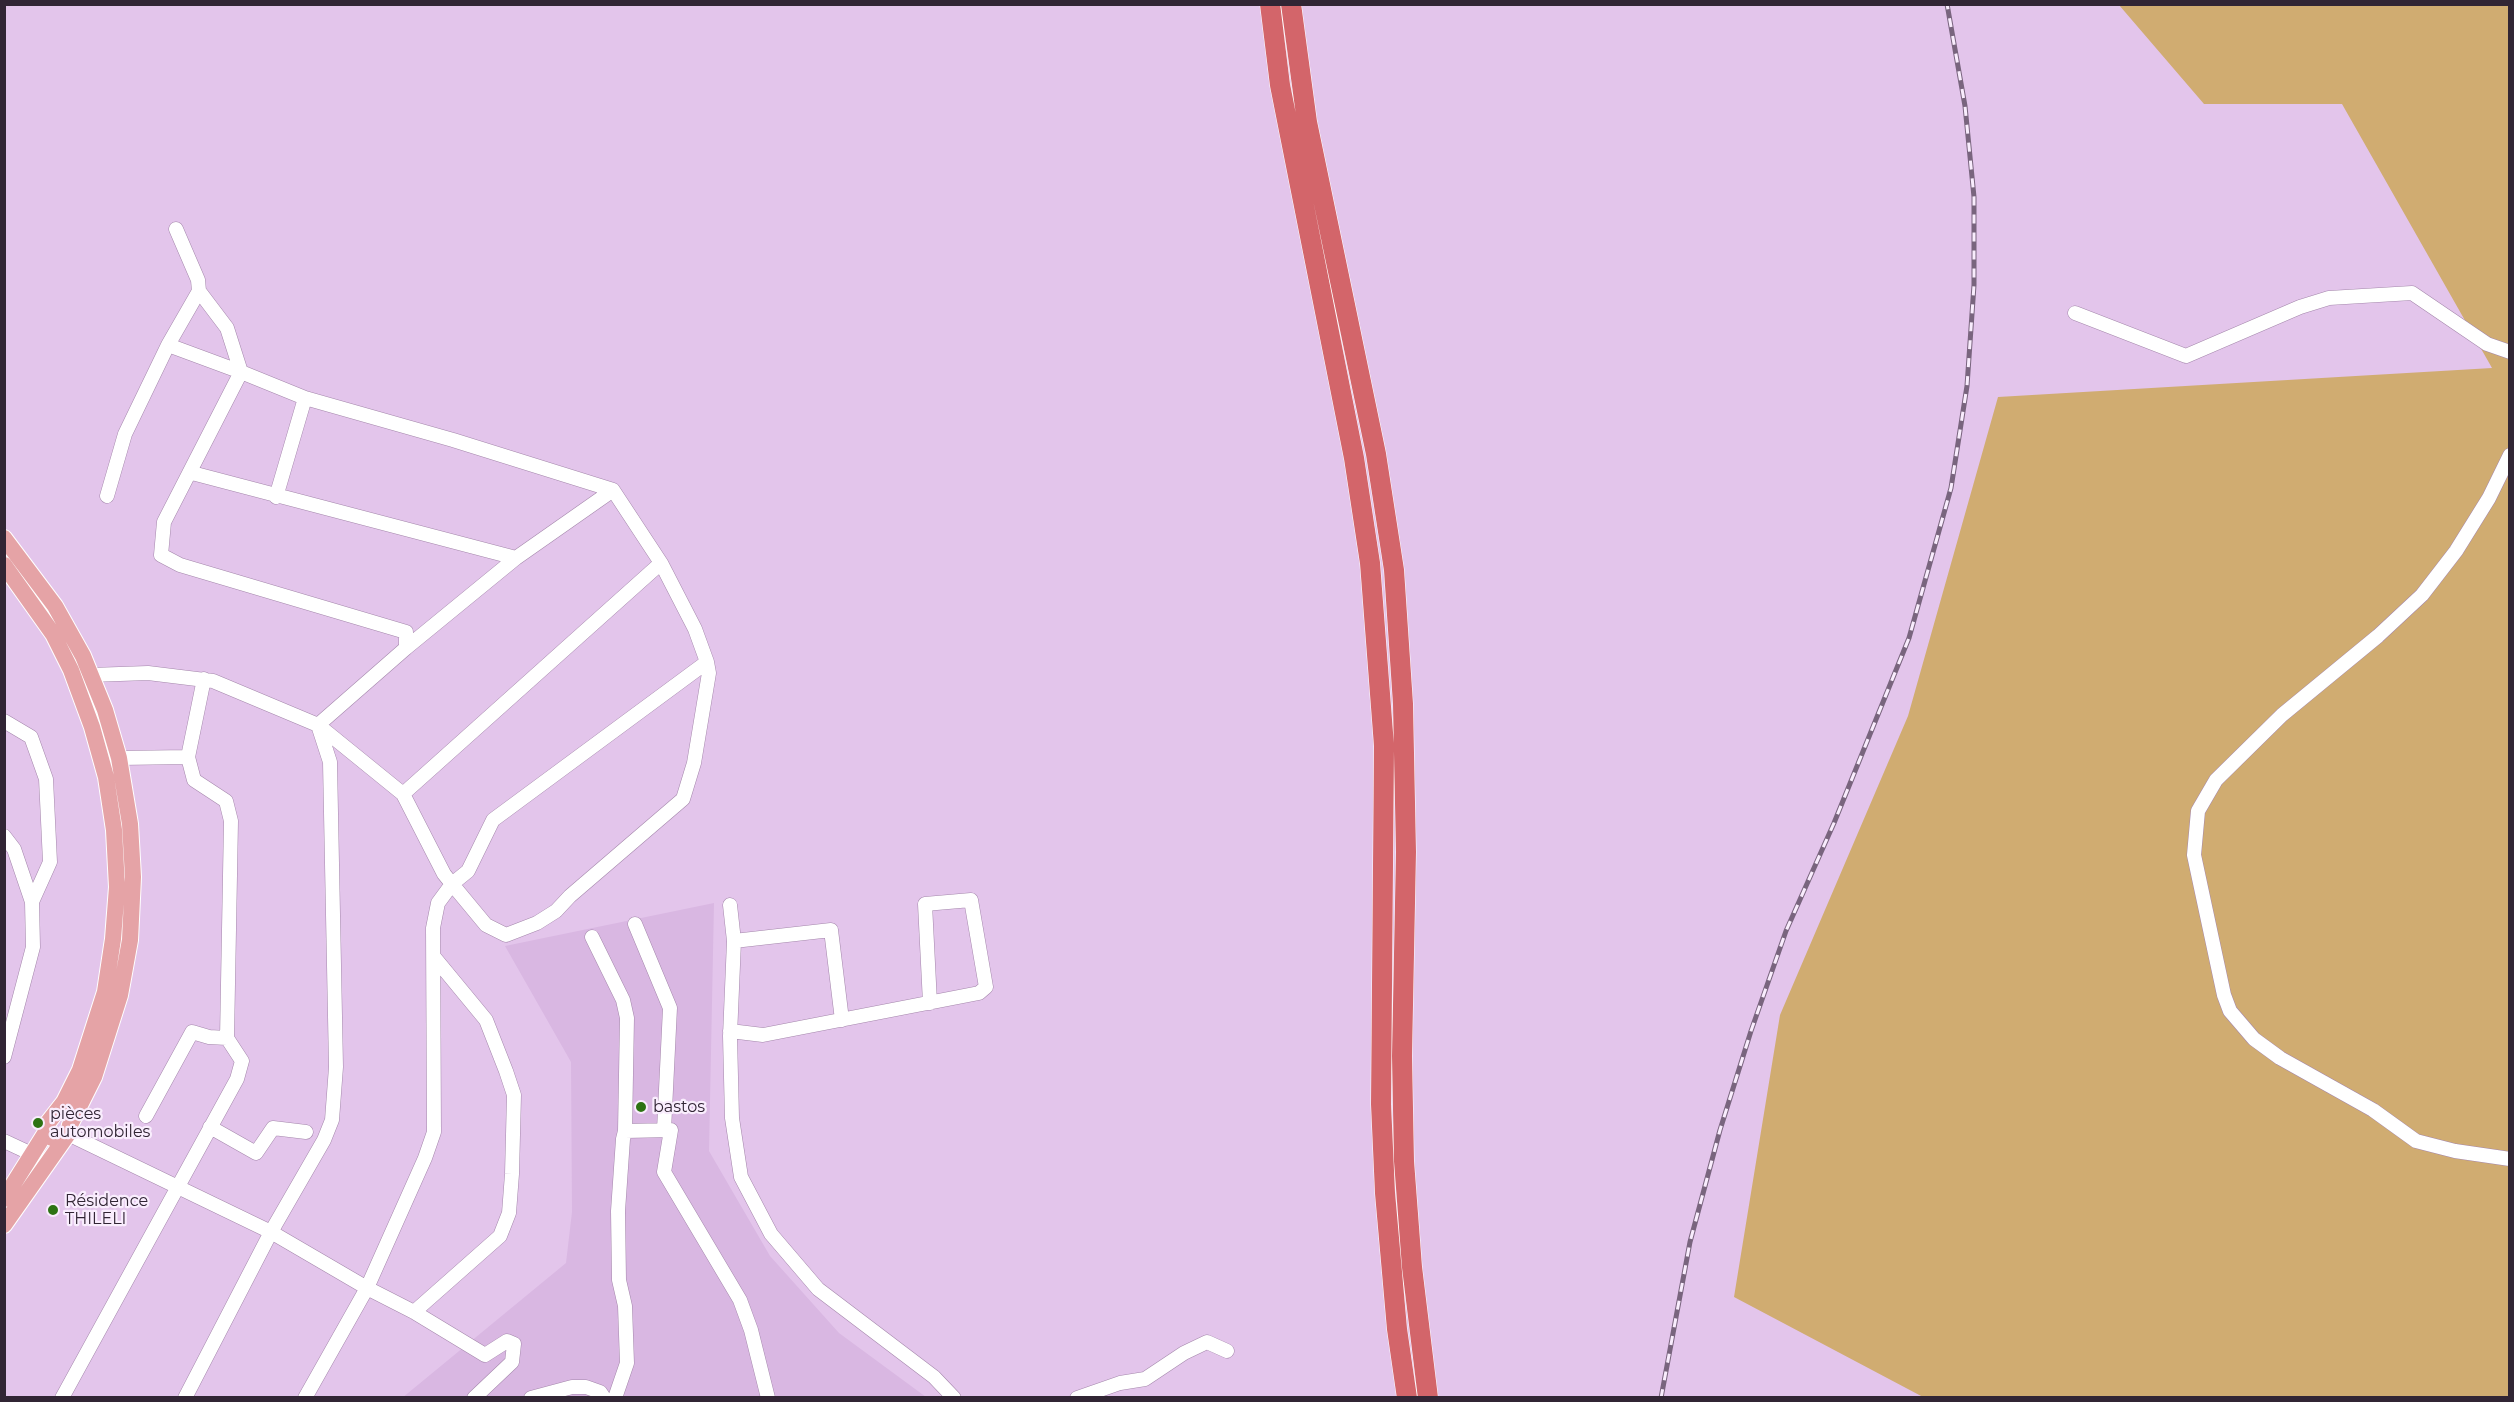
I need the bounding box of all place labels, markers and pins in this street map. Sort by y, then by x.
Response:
place label: bastos [653,1097,705,1117]
marker: bastos [634,1100,648,1114]
place label: pièces automobiles [50,1104,150,1142]
marker: pièces automobiles [31,1116,45,1130]
place label: Résidence THILELI [65,1191,148,1229]
marker: Résidence THILELI [46,1203,60,1217]

